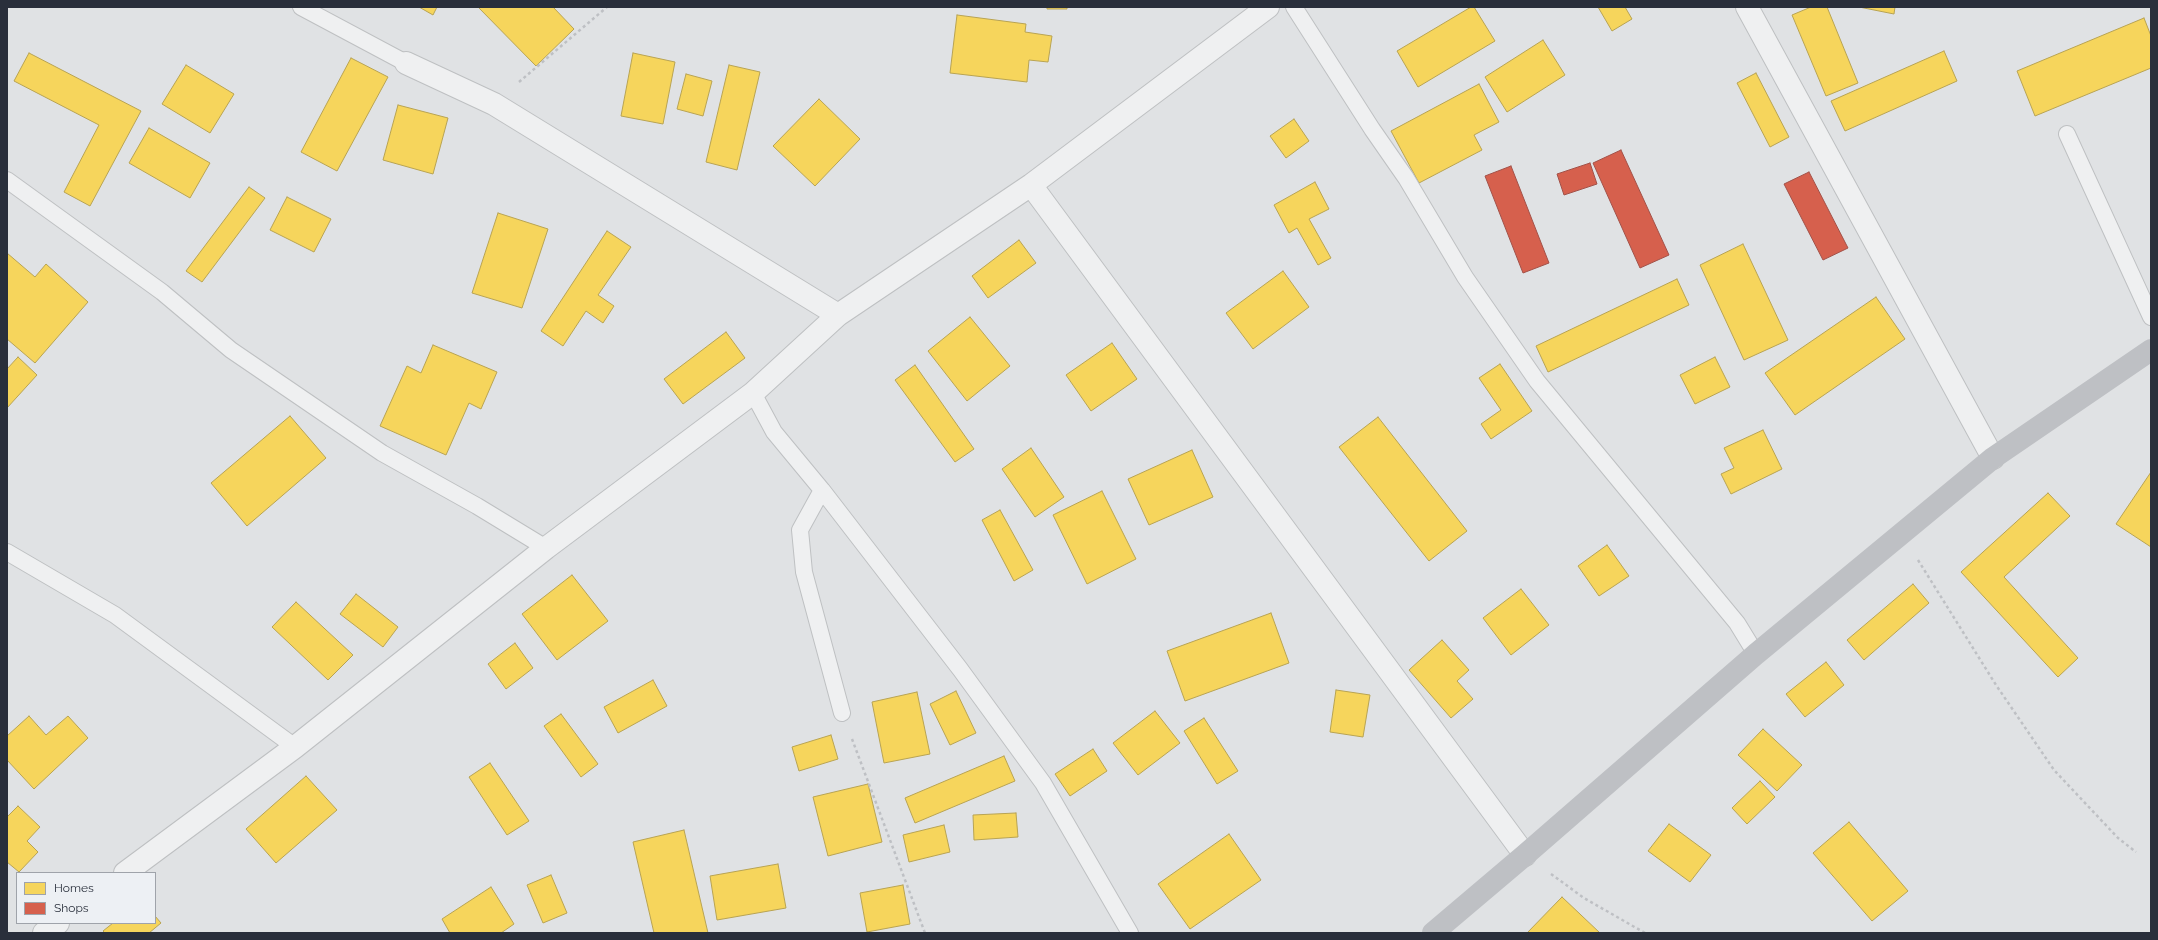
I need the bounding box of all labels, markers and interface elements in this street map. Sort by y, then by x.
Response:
legend [16,872,156,924]
text: Homes [54,881,94,895]
text: Shops [54,901,89,915]

